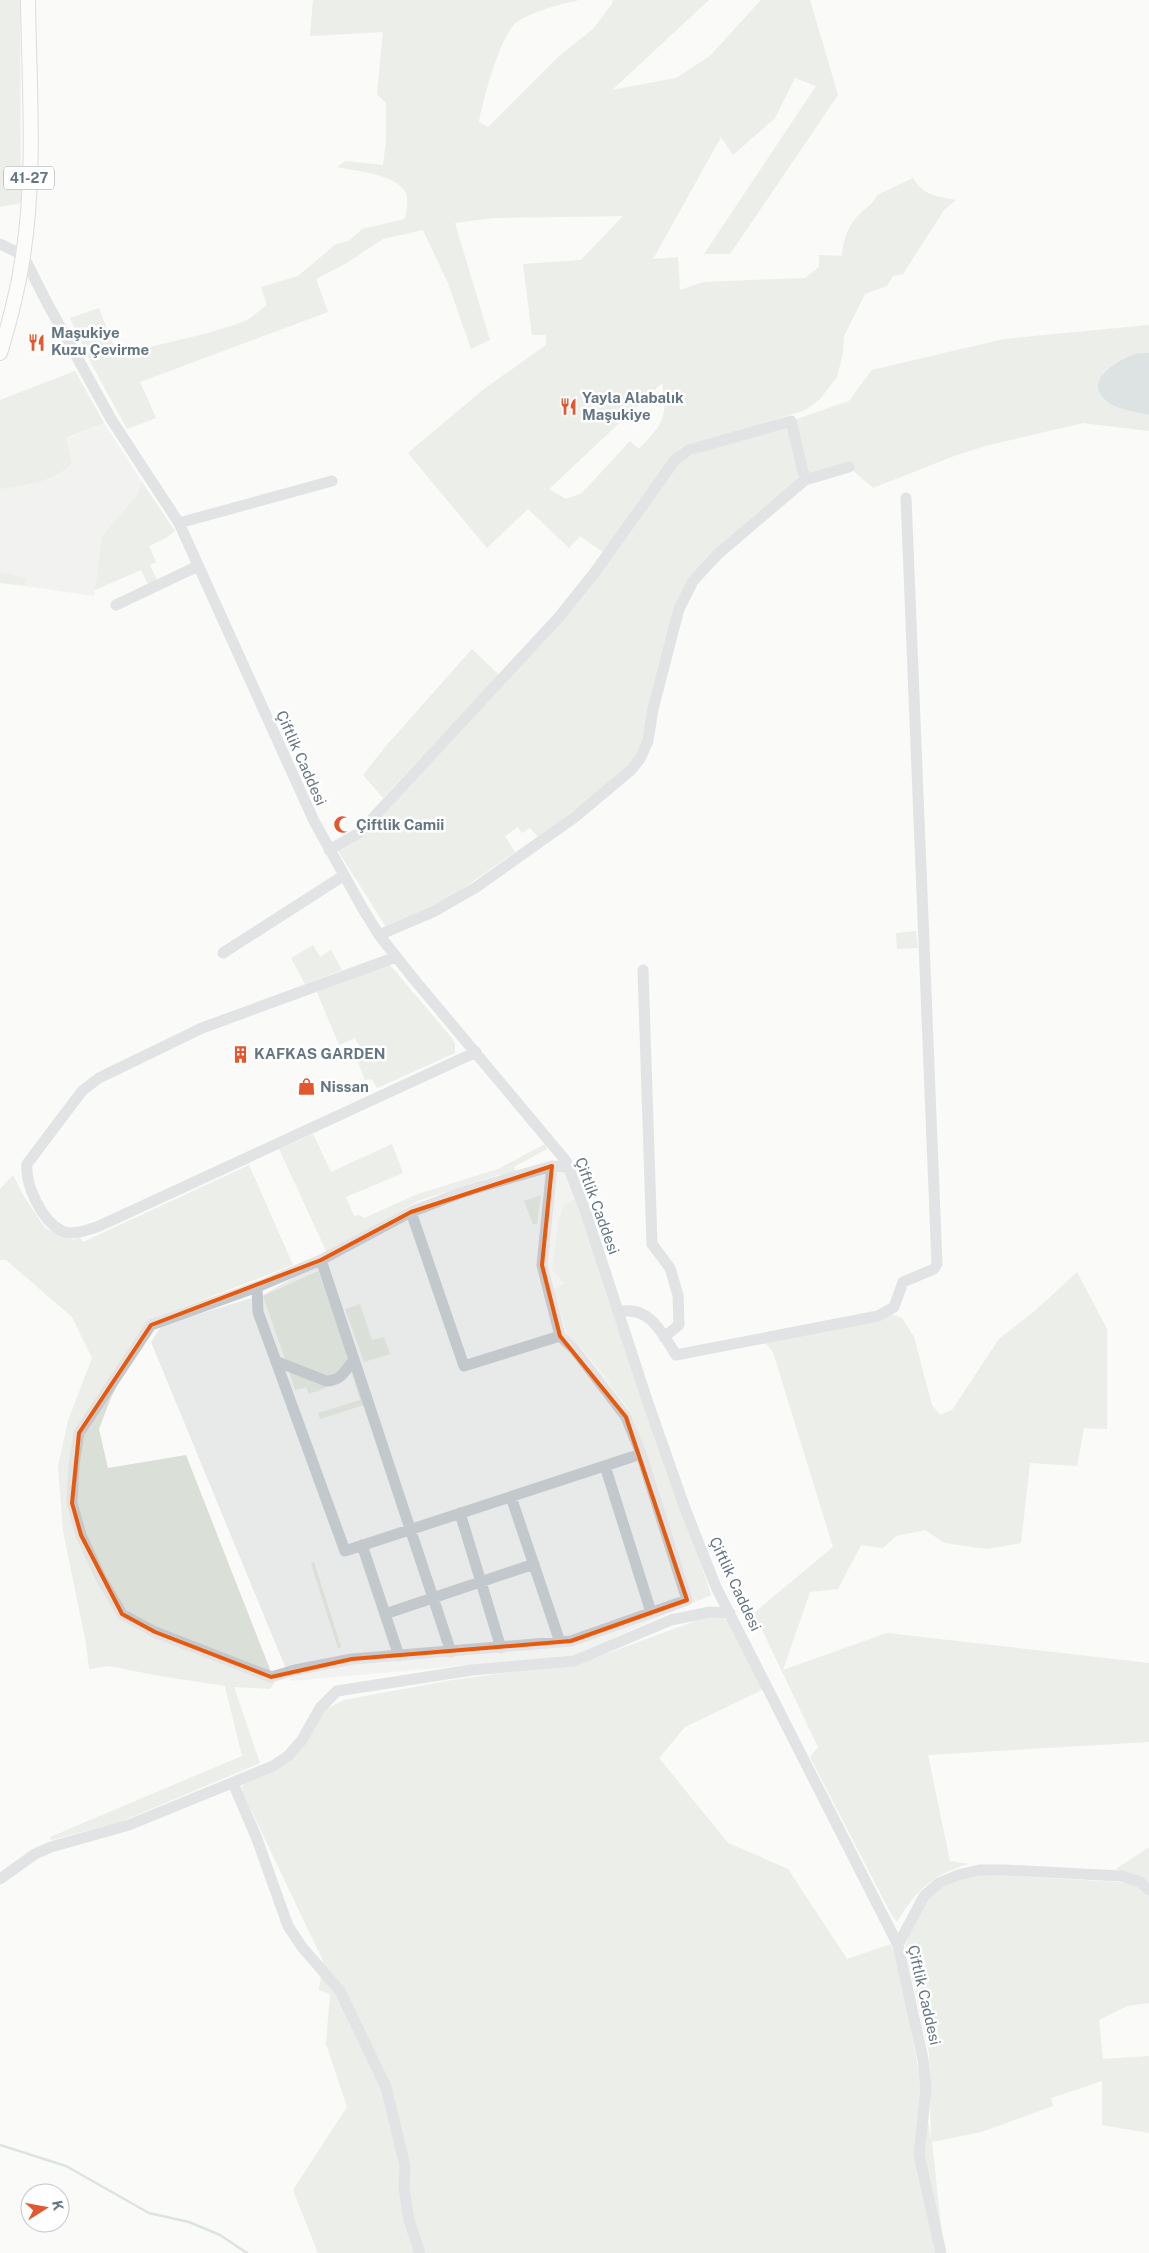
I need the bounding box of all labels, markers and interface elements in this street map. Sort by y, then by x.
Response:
road number: 41-27 [4,167,54,190]
place label: Maşukiye Kuzu Çevirme [51,324,149,358]
restaurant icon: Maşukiye Kuzu Çevirme [27,332,47,352]
place label: Yayla Alabalık Maşukiye [582,389,684,423]
restaurant icon: Yayla Alabalık Maşukiye [558,397,578,417]
street label: Çiftlik Caddesi [273,708,330,808]
mosque icon: Çiftlik Camii [332,815,352,835]
place label: Çiftlik Camii [356,816,444,833]
building icon: KAFKAS GARDEN [230,1044,250,1064]
place label: KAFKAS GARDEN [254,1045,385,1062]
shop icon: Nissan [296,1077,316,1097]
place label: Nissan [320,1078,369,1095]
street label: Çiftlik Caddesi [572,1155,623,1257]
street label: Çiftlik Caddesi [706,1534,765,1634]
street label: Çiftlik Caddesi [905,1943,944,2046]
north arrow [20,2183,70,2233]
text: K [49,2199,67,2212]

